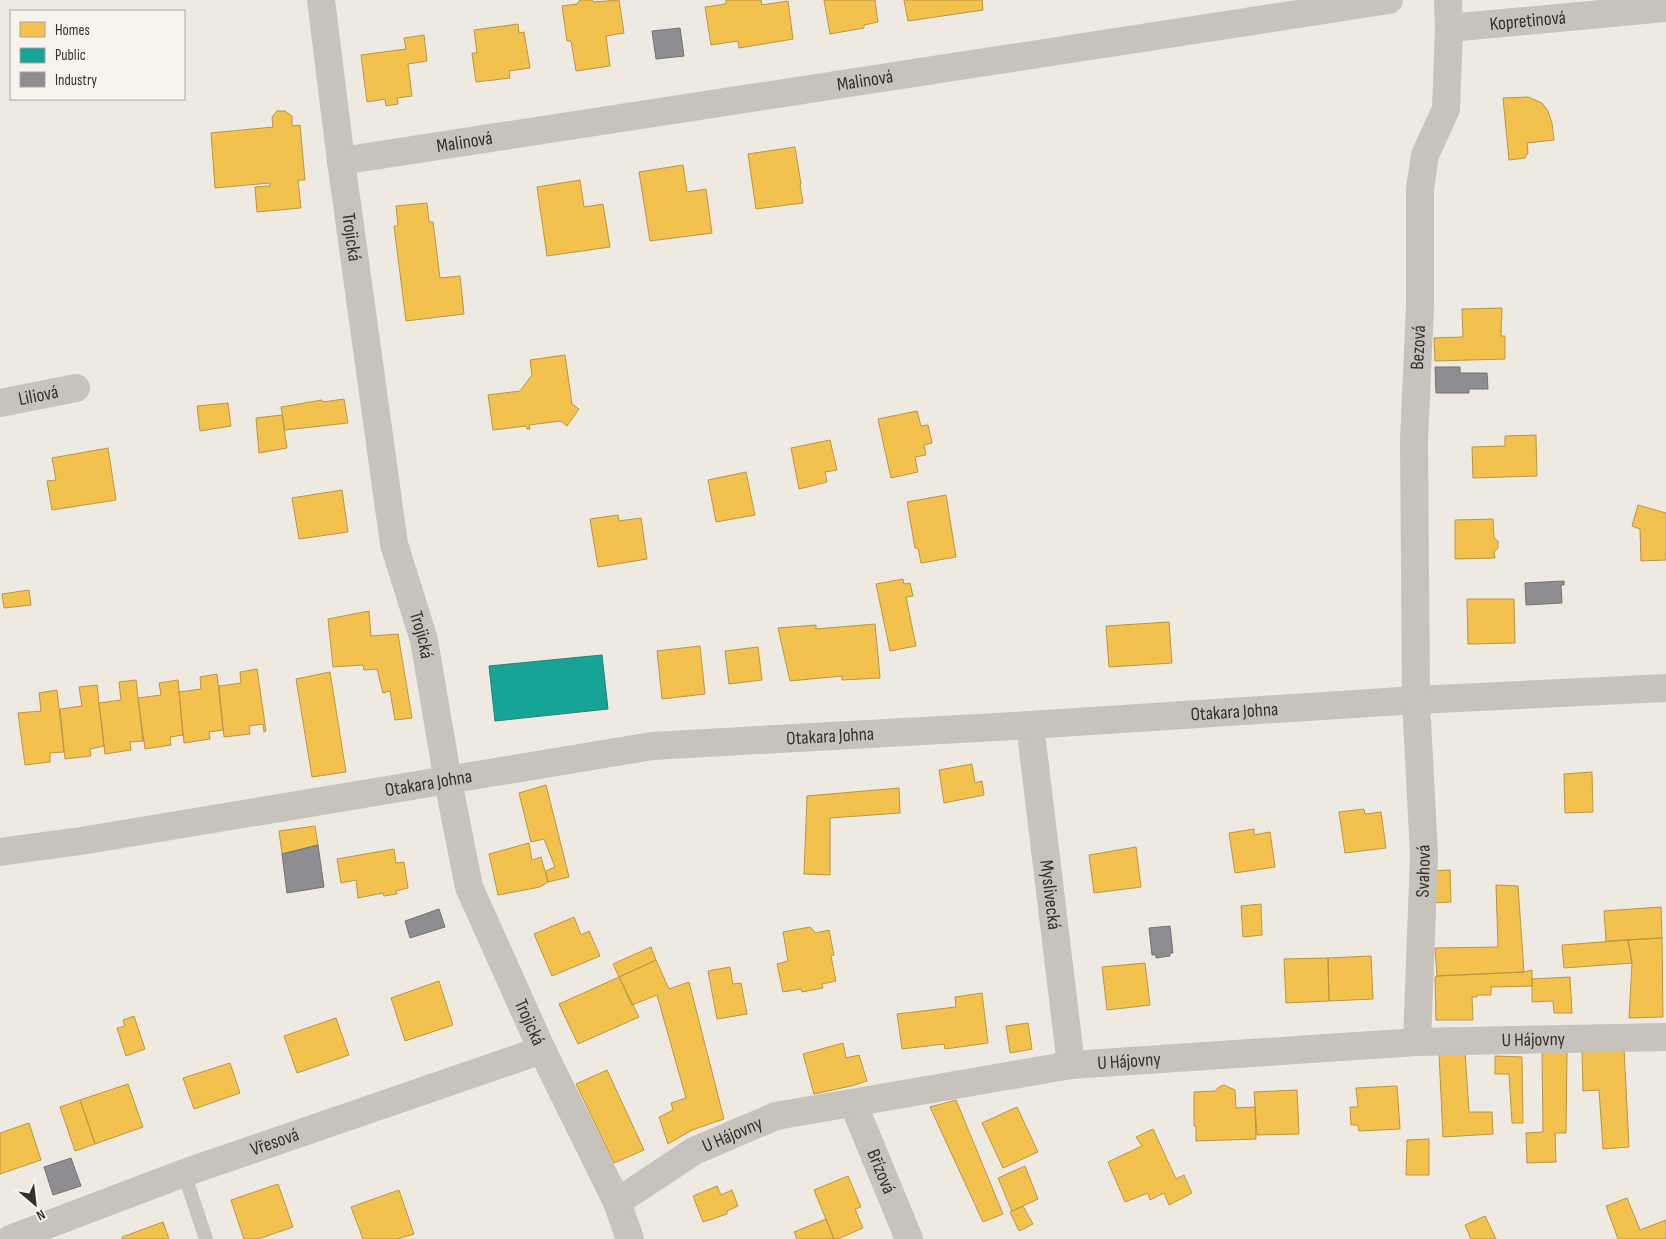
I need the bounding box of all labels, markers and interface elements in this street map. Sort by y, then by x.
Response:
street label: Kopretinová [1489,6,1567,36]
legend [10,10,185,100]
text: Homes [55,21,90,40]
text: Public [55,46,86,65]
street label: Malinová [835,65,894,96]
text: Industry [55,71,97,90]
street label: Malinová [435,126,494,158]
street label: Trojická [337,211,366,263]
street label: Bezová [1406,325,1431,370]
street label: Liliová [16,380,60,411]
street label: Trojická [404,608,438,660]
street label: Otakara Johna [1190,697,1279,726]
street label: Otakara Johna [786,722,875,750]
street label: Otakara Johna [383,765,474,802]
street label: Svahová [1411,844,1436,898]
street label: Myslivecká [1035,859,1066,931]
street label: Trojická [509,996,550,1049]
street label: U Hájovny [1501,1028,1566,1052]
street label: U Hájovny [1097,1048,1162,1075]
street label: U Hájovny [699,1111,767,1158]
street label: Vřesová [247,1123,302,1161]
street label: Břízová [862,1146,901,1197]
north arrow [10,1179,60,1229]
text: N [34,1206,48,1224]

